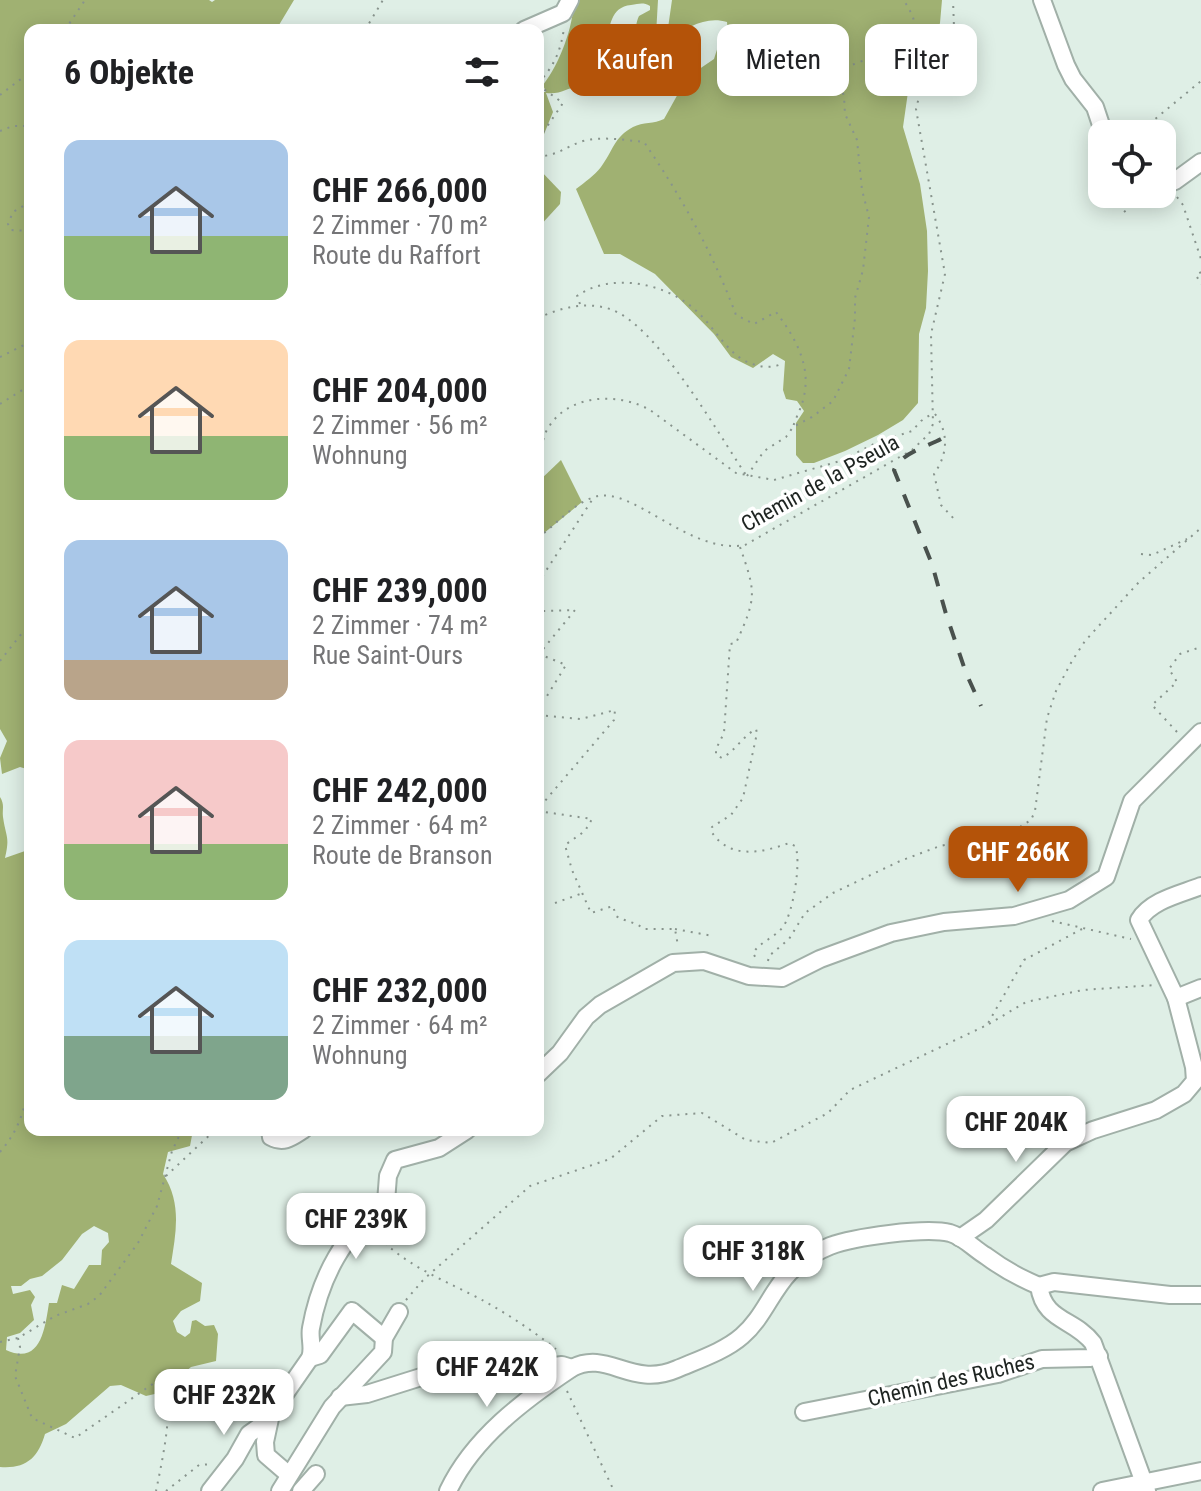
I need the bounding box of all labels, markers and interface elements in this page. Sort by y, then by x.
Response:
chip: Kaufen [568,24,701,96]
chip: Mieten [717,24,849,96]
chip: Filter [865,24,977,96]
icon: filters [460,50,504,94]
text: 6 Objekte [64,52,194,92]
map controls [1088,120,1176,208]
button: locate [1088,120,1176,208]
text: CHF 266,000 [312,170,488,210]
icon: home [128,172,224,268]
text: 2 Zimmer · 70 m² [312,210,488,240]
text: Route du Raffort [312,240,481,270]
text: CHF 204,000 [312,370,488,410]
icon: home [128,372,224,468]
text: 2 Zimmer · 56 m² [312,410,488,440]
street label: Chemin de la Pseula [737,429,903,537]
text: Wohnung [312,440,408,470]
text: CHF 239,000 [312,570,488,610]
icon: home [128,572,224,668]
text: 2 Zimmer · 74 m² [312,610,488,640]
text: Rue Saint-Ours [312,640,463,670]
text: CHF 242,000 [312,770,488,810]
icon: home [128,772,224,868]
text: 2 Zimmer · 64 m² [312,810,488,840]
pin: CHF 266K [935,826,1101,894]
text: CHF 266K [967,837,1069,867]
text: Route de Branson [312,840,492,870]
text: CHF 232,000 [312,970,488,1010]
icon: home [128,972,224,1068]
text: 2 Zimmer · 64 m² [312,1010,488,1040]
text: Wohnung [312,1040,408,1070]
pin: CHF 204K [933,1096,1099,1164]
text: CHF 204K [965,1107,1067,1137]
pin: CHF 239K [273,1193,439,1261]
text: CHF 239K [305,1204,407,1234]
pin: CHF 318K [670,1225,836,1293]
text: CHF 318K [702,1236,804,1266]
pin: CHF 242K [404,1341,570,1409]
street label: Chemin des Ruches [865,1349,1037,1411]
text: CHF 242K [436,1352,538,1382]
pin: CHF 232K [141,1369,307,1437]
text: CHF 232K [173,1380,275,1410]

